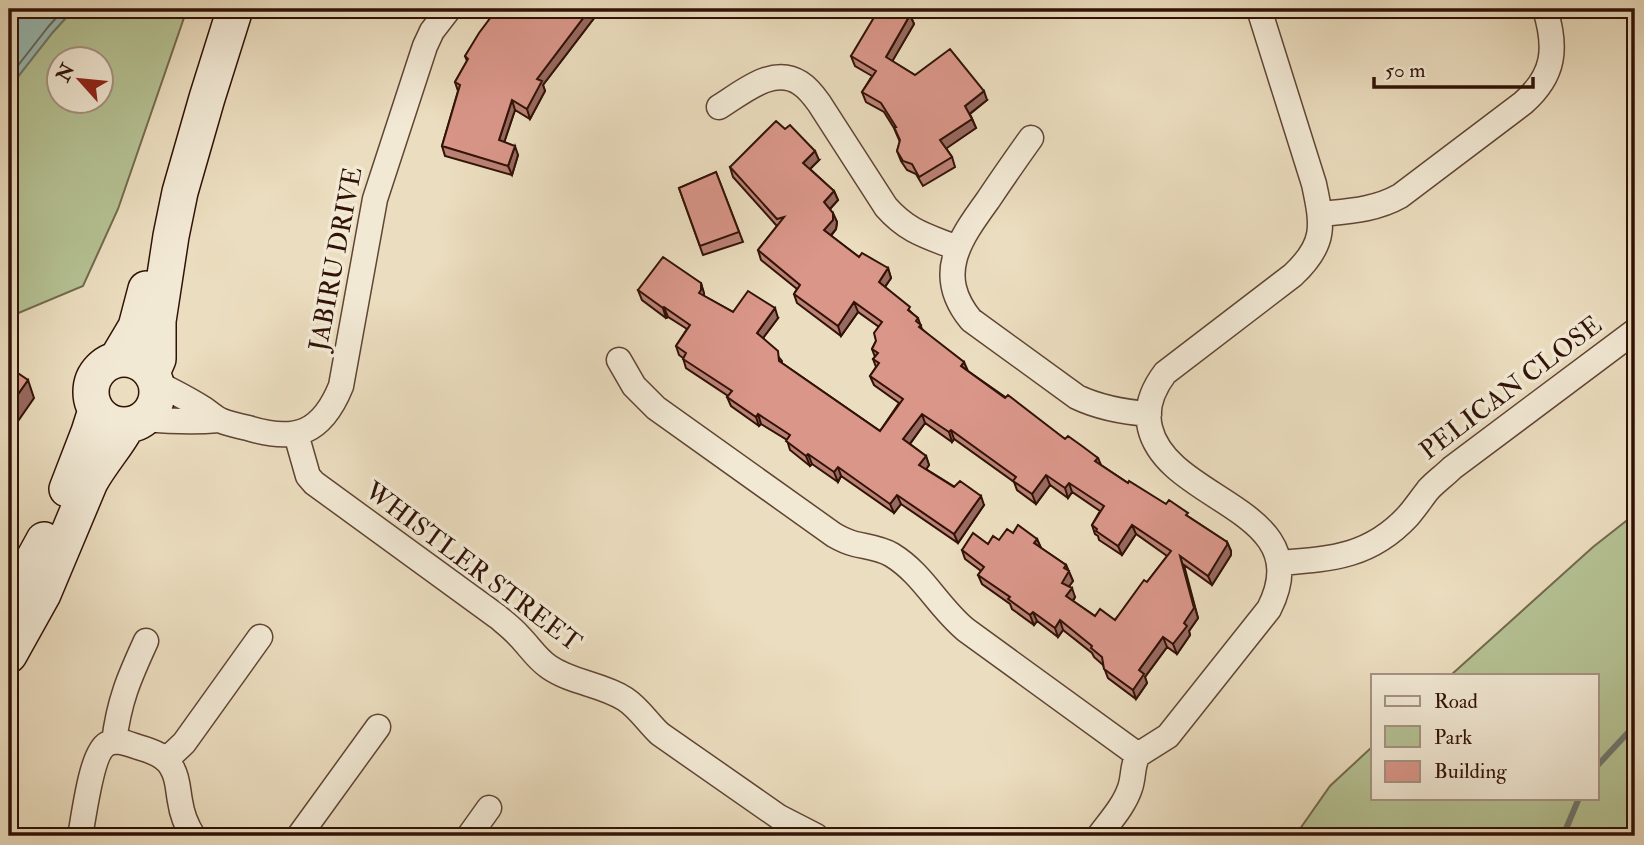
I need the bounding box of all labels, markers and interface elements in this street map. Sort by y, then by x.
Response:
north arrow [46,46,116,116]
scale bar [1374,46,1534,90]
text: 50 m [1385,57,1426,84]
text: N [51,59,81,87]
street label: JABIRU DRIVE [302,164,370,355]
street label: PELICAN CLOSE [1414,309,1608,467]
street label: WHISTLER STREET [358,475,588,659]
legend [1371,674,1598,800]
text: Road [1434,688,1479,715]
text: Park [1434,724,1472,751]
text: Building [1434,758,1507,785]

